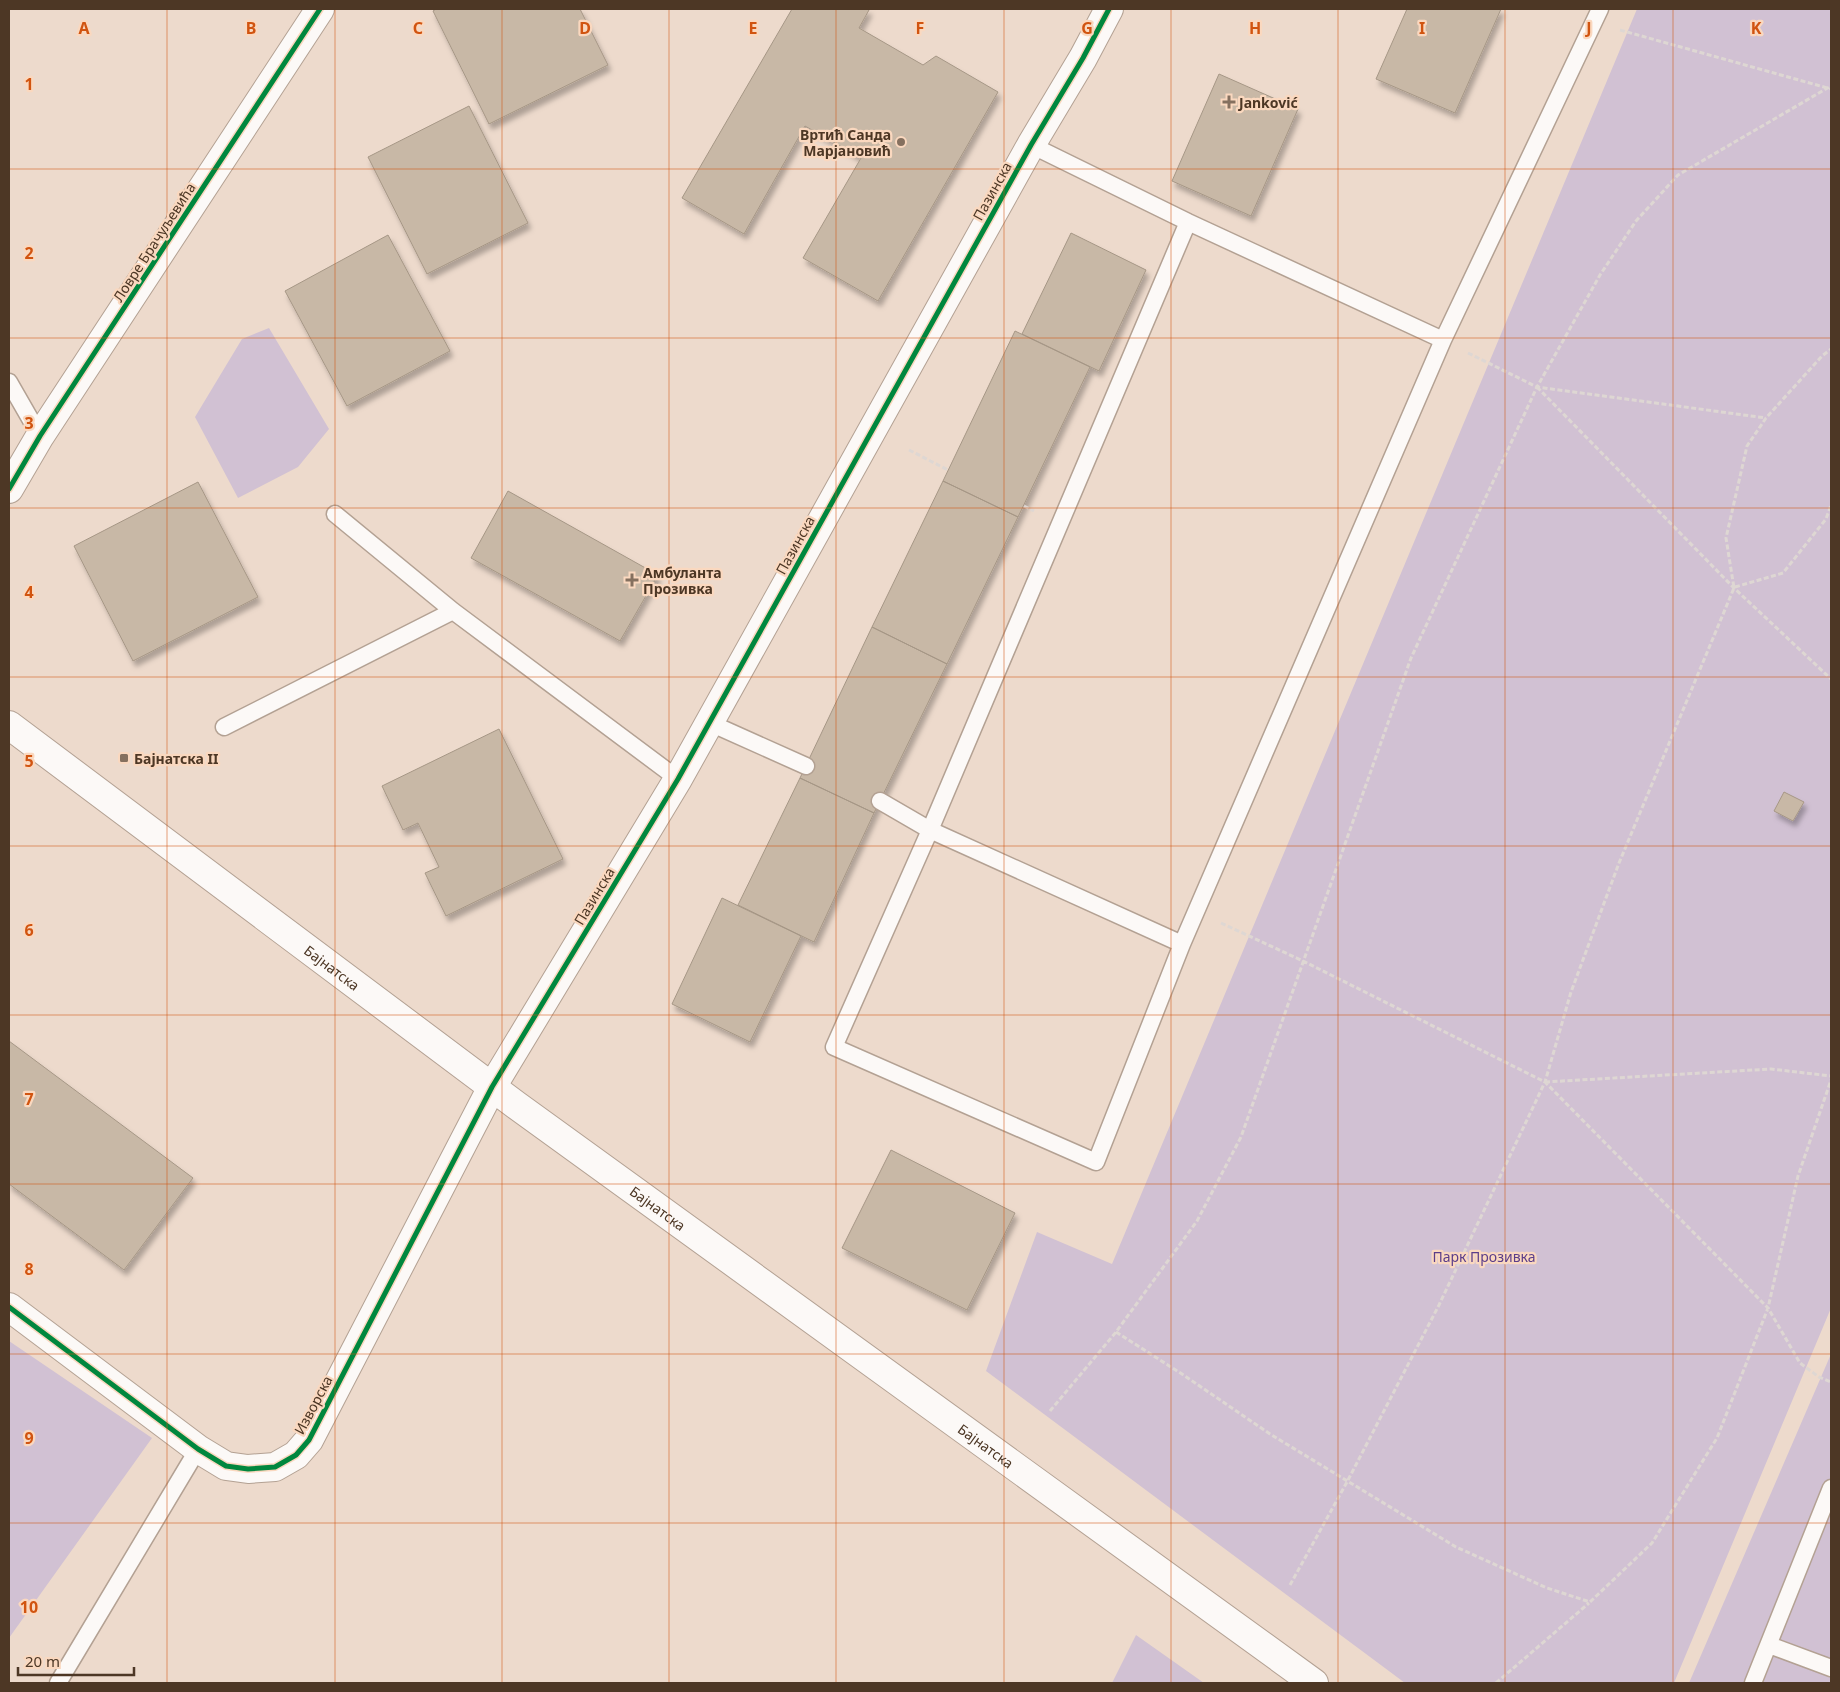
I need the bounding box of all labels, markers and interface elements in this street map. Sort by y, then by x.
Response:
text: A [78,17,90,39]
text: B [246,17,256,39]
text: C [413,17,423,39]
text: D [579,17,591,39]
text: E [749,17,758,39]
text: F [916,17,924,39]
text: G [1081,17,1093,39]
text: H [1249,17,1261,39]
text: I [1419,17,1425,39]
text: J [1584,17,1592,39]
text: K [1751,17,1762,39]
text: 1 [24,73,34,95]
place label: Janković [1237,93,1298,112]
marker: Janković [1223,96,1235,108]
place label: Вртић Санда Марјановић [800,125,891,160]
marker: Вртић Санда Марјановић [895,136,907,148]
street label: Пазинска [968,158,1016,224]
street label: Ловре Брачуљевића [108,179,200,305]
text: 2 [24,242,34,264]
text: 3 [24,412,34,434]
street label: Пазинска [771,512,819,578]
place label: Амбуланта Прозивка [643,563,722,598]
marker: Амбуланта Прозивка [625,573,639,587]
text: 4 [24,581,34,603]
place label: Бајнатска II [134,749,218,768]
text: 5 [24,750,34,772]
marker: Бајнатска II [118,752,130,764]
street label: Пазинска [569,864,619,928]
text: 6 [24,919,34,941]
street label: Бајнатска [301,940,364,994]
text: 7 [24,1088,34,1110]
street label: Бајнатска [626,1181,690,1235]
park label: Парк Прозивка [1432,1247,1536,1266]
text: 8 [24,1258,34,1280]
street label: Изворска [290,1372,336,1438]
street label: Бајнатска [954,1419,1018,1472]
text: 9 [24,1427,34,1449]
text: 10 [20,1596,38,1618]
scale bar [18,1644,134,1676]
text: 20 m [25,1651,60,1671]

